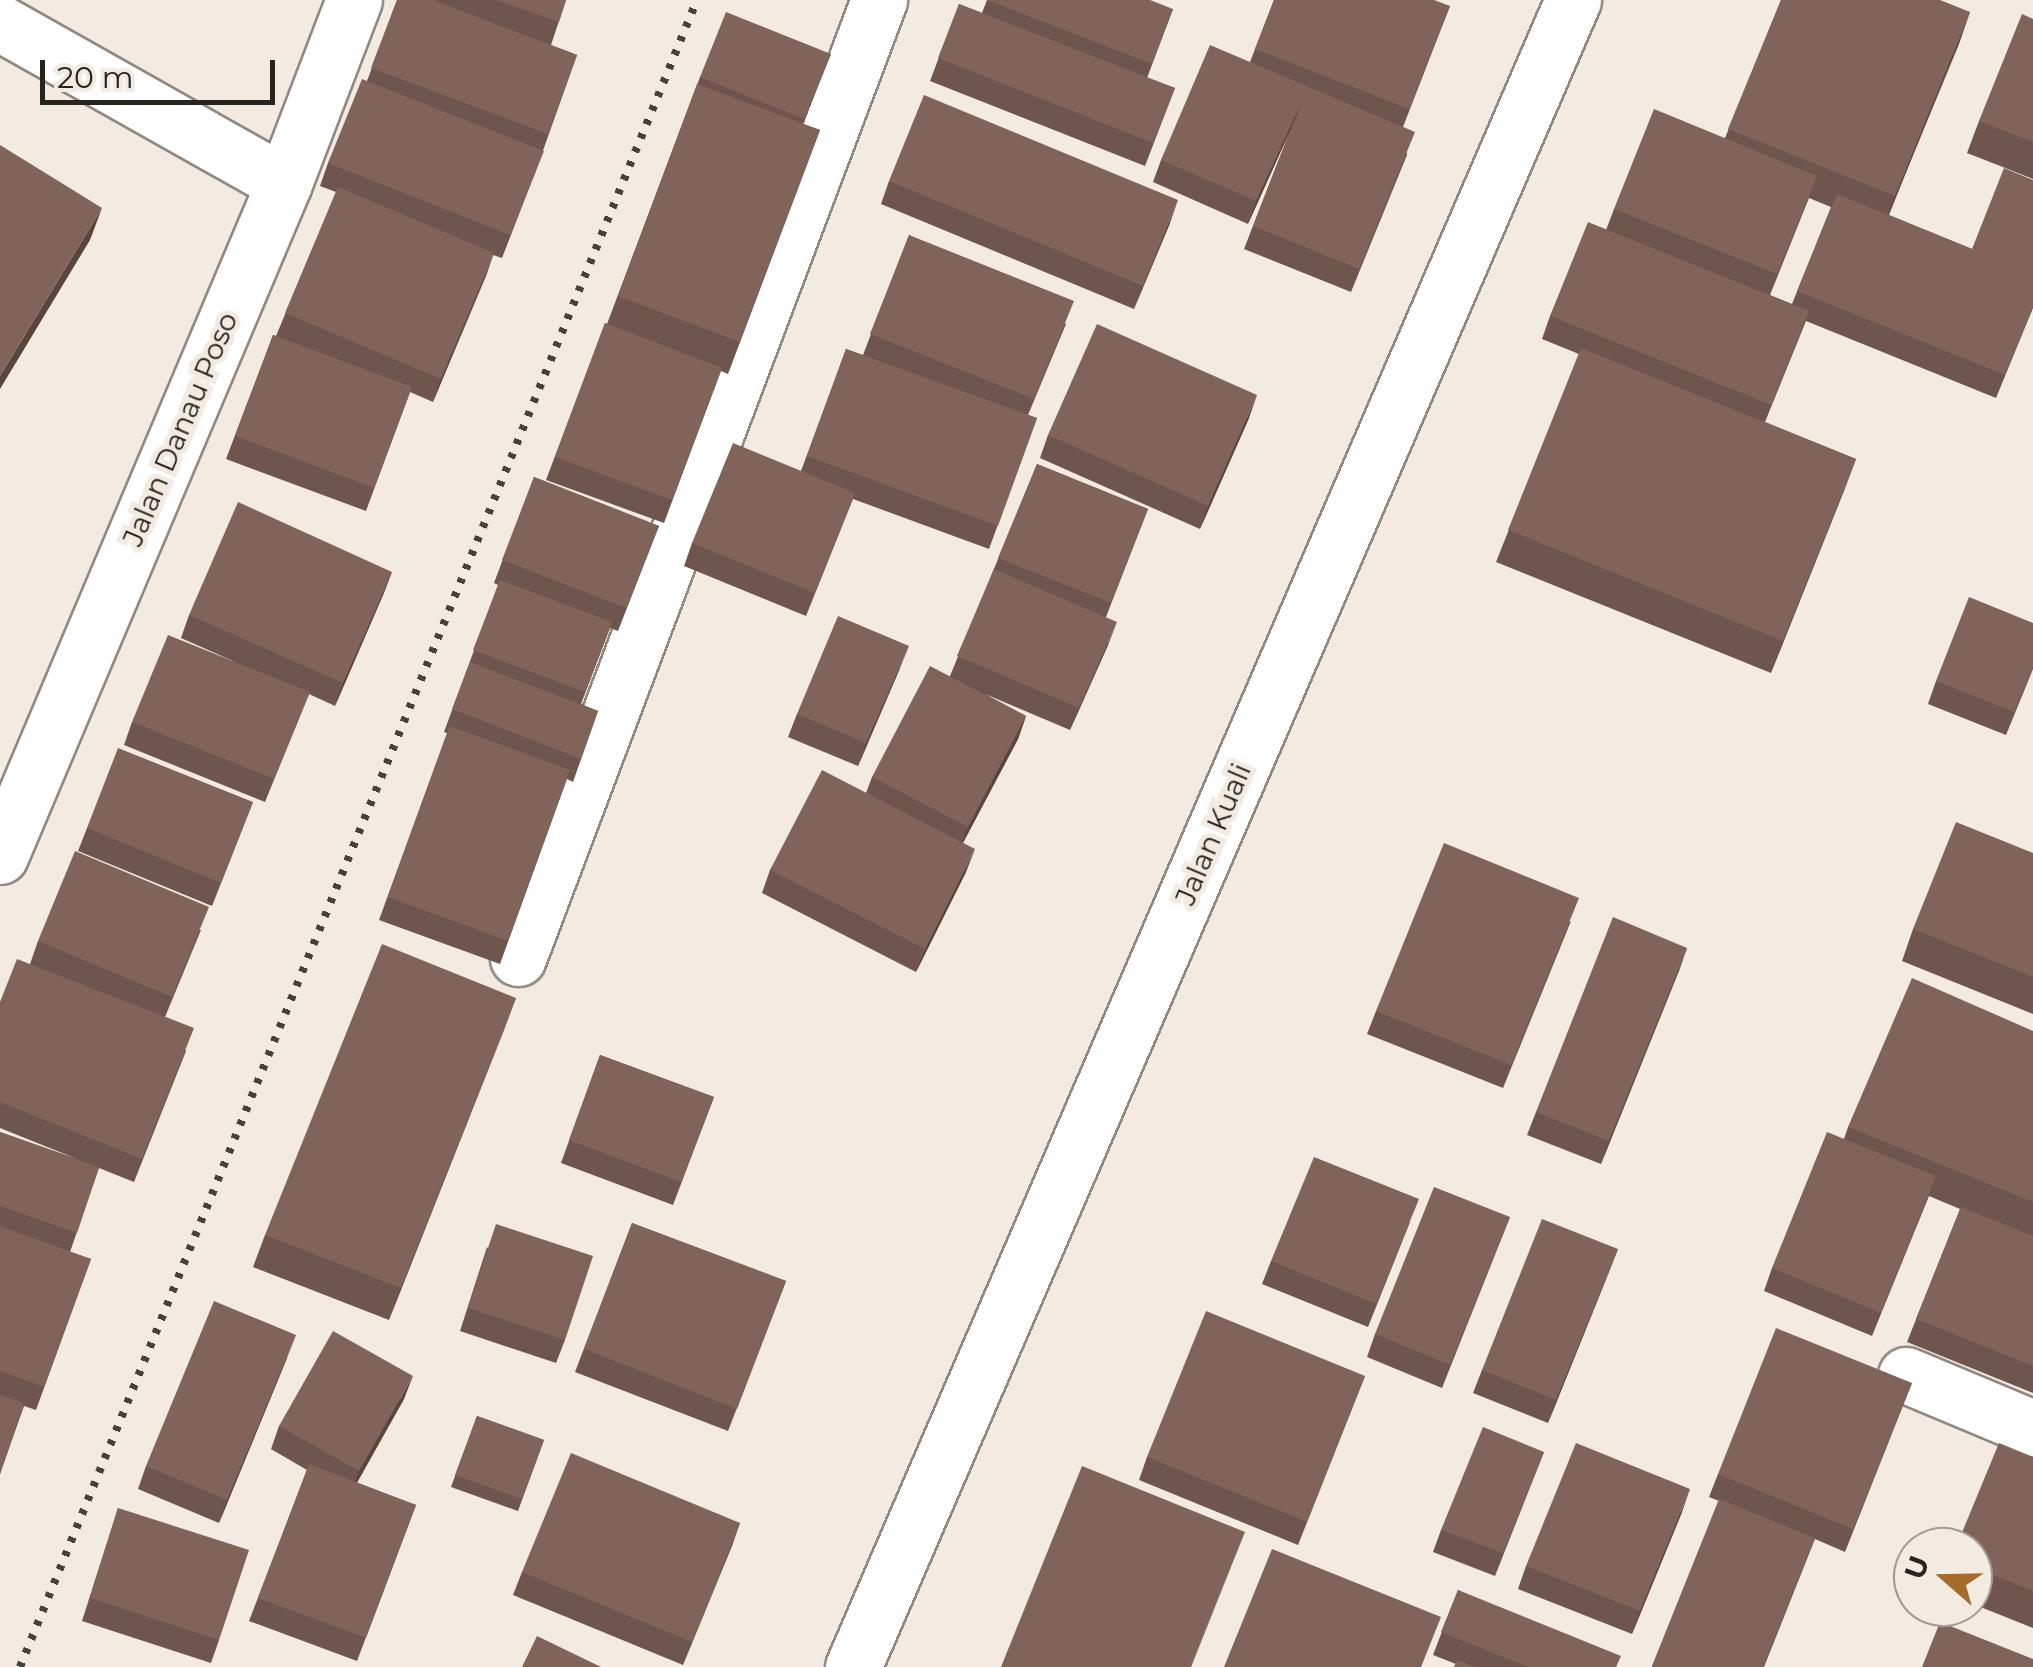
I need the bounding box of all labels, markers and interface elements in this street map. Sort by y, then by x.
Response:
scale bar [45,40,280,102]
text: 20 m [57,59,134,96]
street label: Jalan Danau Poso [116,307,244,551]
street label: Jalan Kuali [1168,758,1258,910]
north arrow [1893,1527,1993,1627]
text: U [1897,1551,1936,1584]

